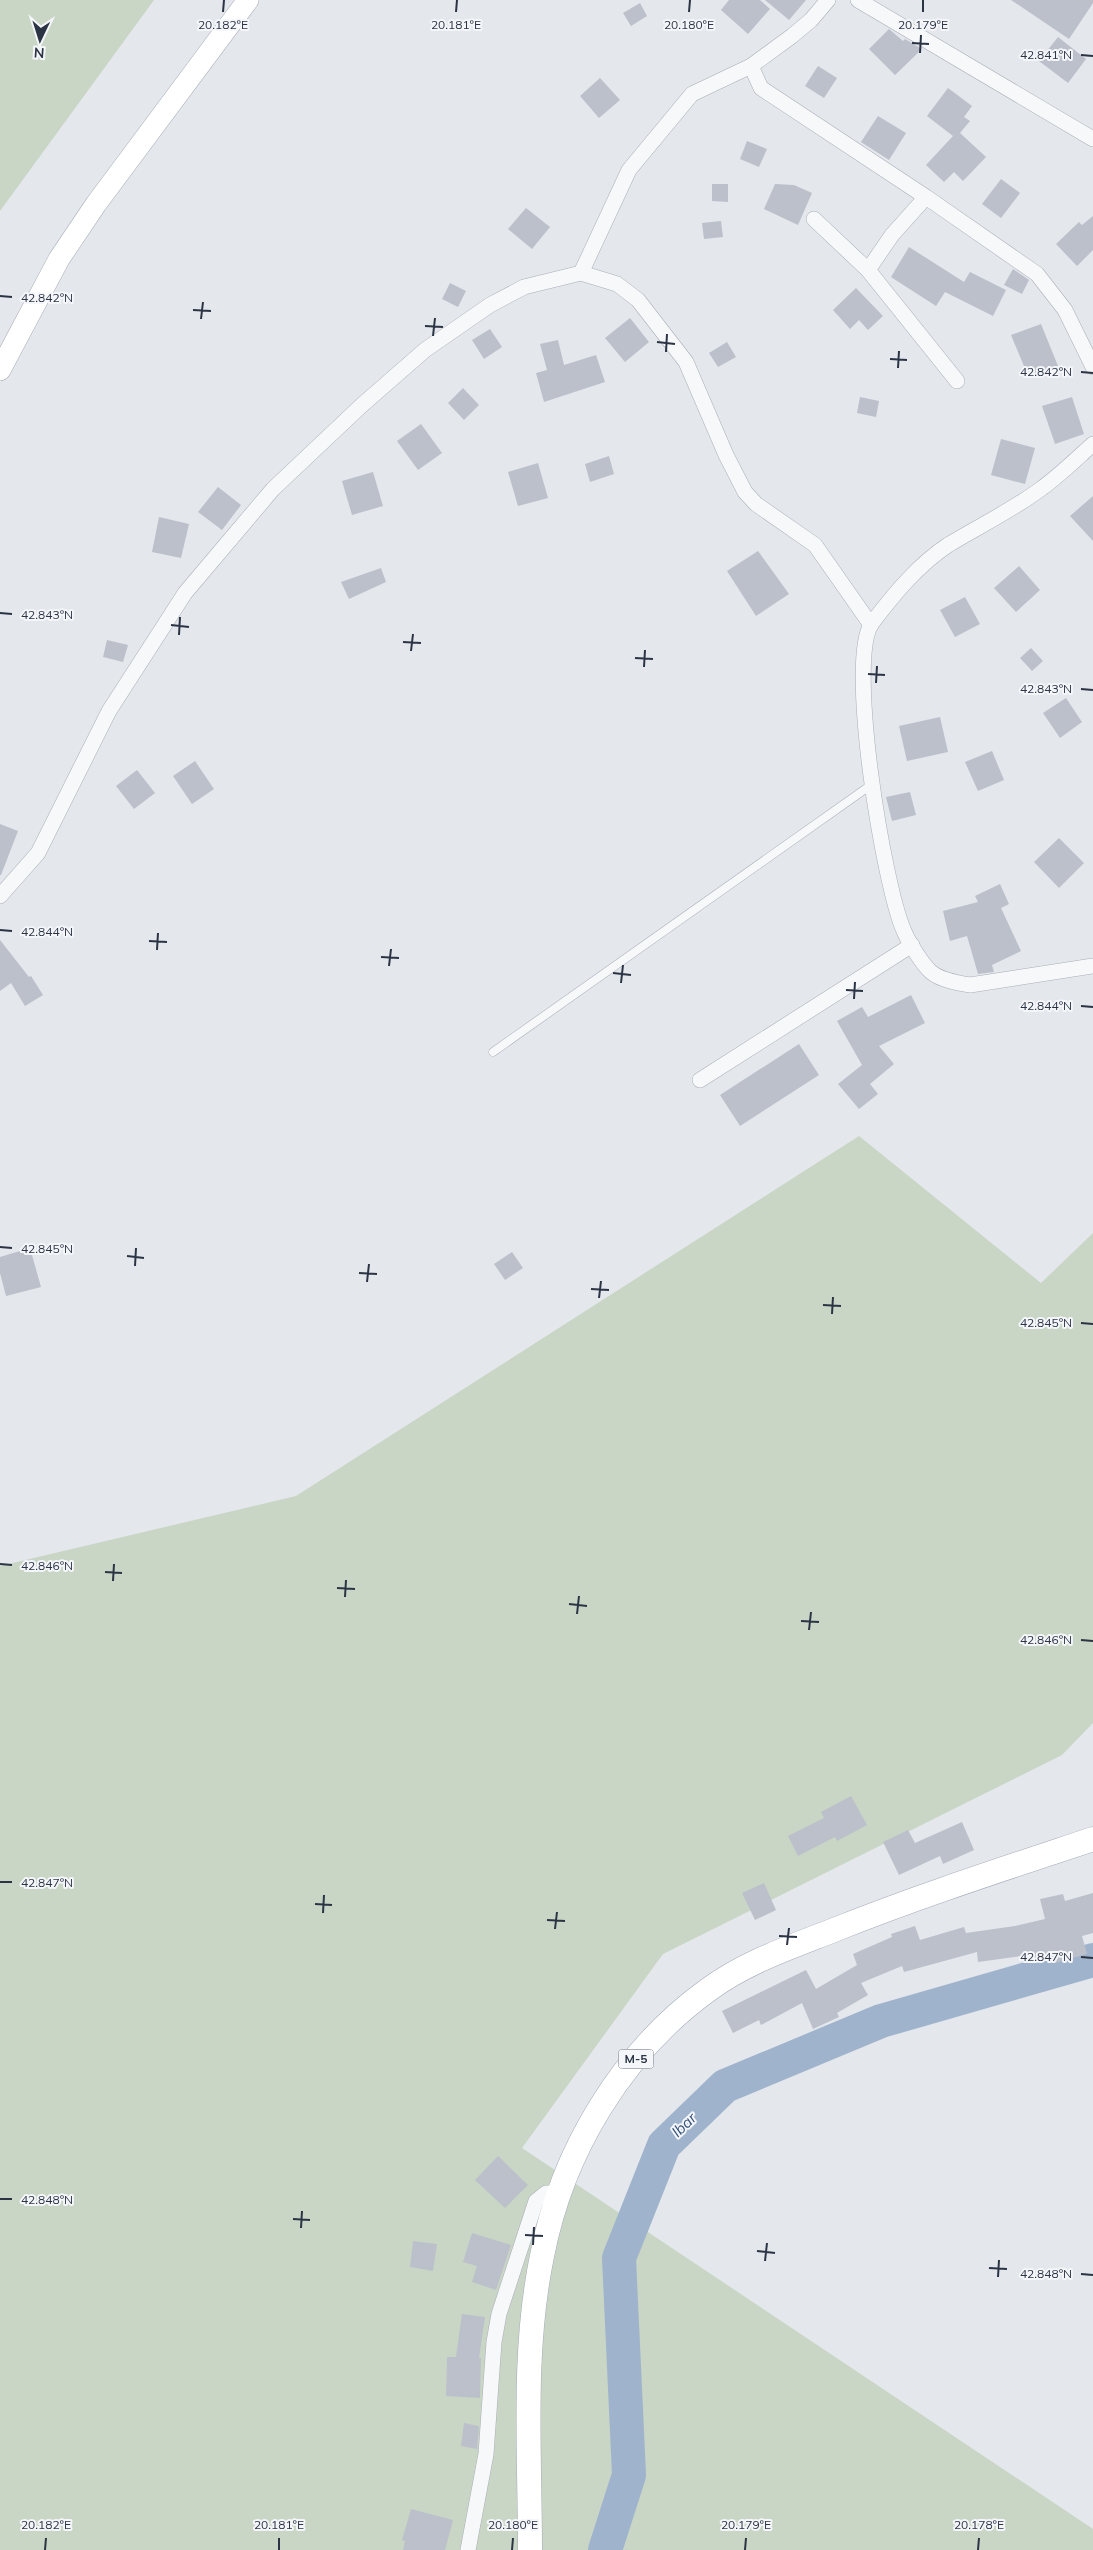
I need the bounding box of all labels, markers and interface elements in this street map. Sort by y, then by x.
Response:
north arrow [15,15,65,65]
text: 20.182°E [198,17,248,32]
text: 20.181°E [431,17,481,32]
text: 20.180°E [664,17,714,32]
text: 20.179°E [898,17,948,32]
text: N [33,44,45,62]
text: 42.841°N [1020,47,1072,62]
text: 42.842°N [21,290,73,305]
text: 42.842°N [1020,364,1072,379]
text: 42.843°N [21,607,73,622]
text: 42.843°N [1020,681,1072,696]
text: 42.844°N [21,924,73,939]
text: 42.844°N [1020,998,1072,1013]
text: 42.845°N [21,1241,73,1256]
text: 42.845°N [1020,1315,1072,1330]
text: 42.846°N [21,1558,73,1573]
text: 42.846°N [1020,1632,1072,1647]
text: 42.847°N [21,1875,73,1890]
text: 42.847°N [1020,1949,1072,1964]
road number: M-5 [618,2050,654,2068]
water label: Ibar [667,2108,700,2141]
text: 42.848°N [21,2192,73,2207]
text: 42.848°N [1020,2266,1072,2281]
text: 20.182°E [21,2517,71,2532]
text: 20.181°E [254,2517,304,2532]
text: 20.180°E [488,2517,538,2532]
text: 20.179°E [721,2517,771,2532]
text: 20.178°E [954,2517,1004,2532]

